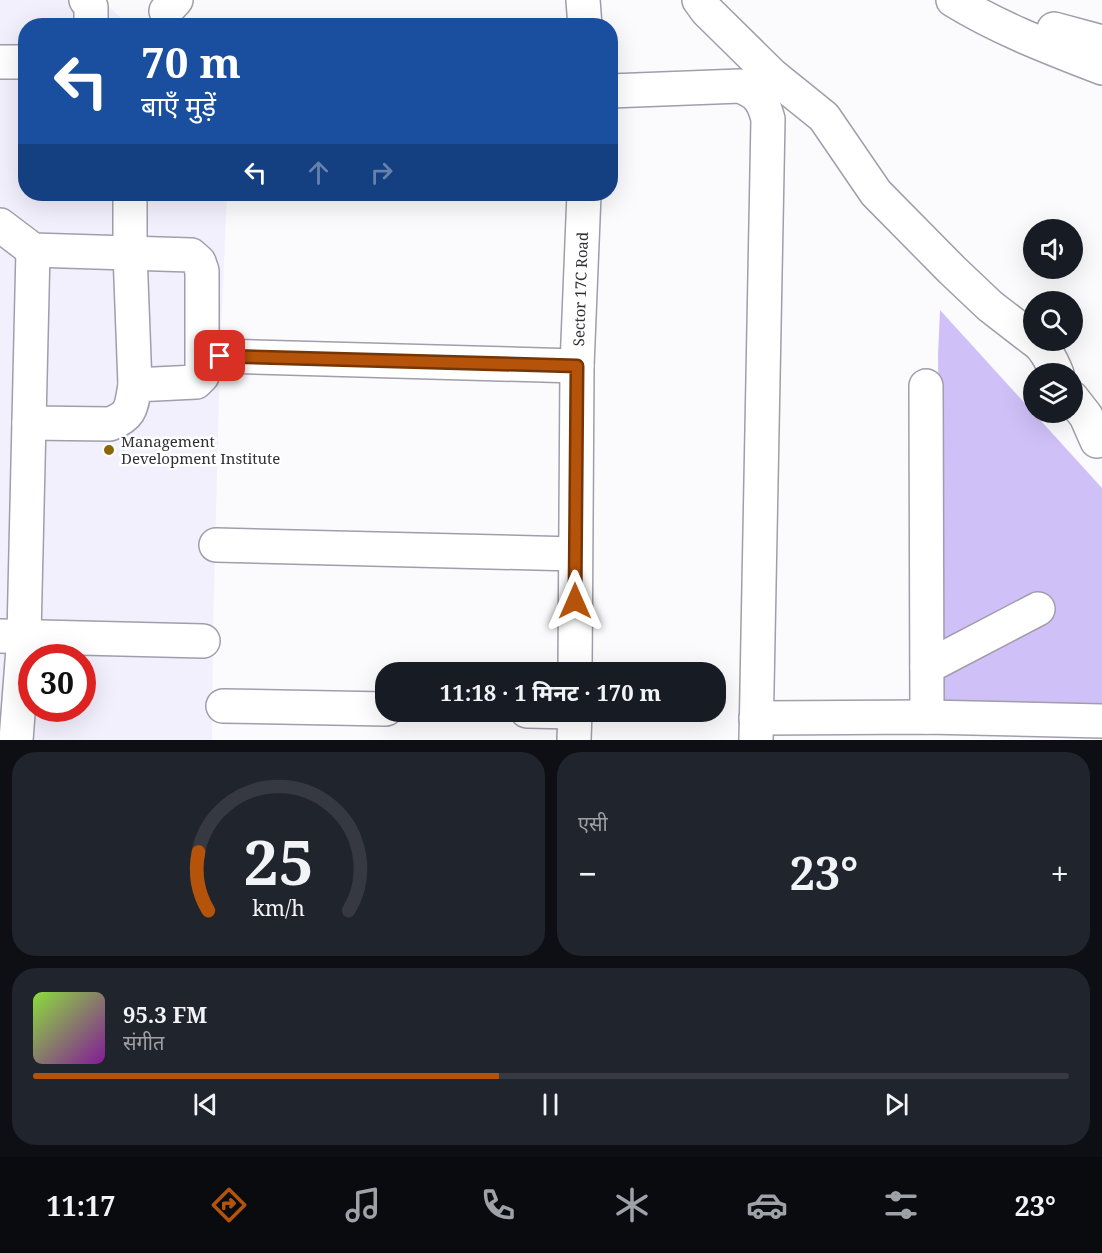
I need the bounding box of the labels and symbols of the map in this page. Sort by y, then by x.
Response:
street label: Sector 17C Road [568,231,592,347]
pin [194,330,245,381]
place label: Management Development Institute [121,431,280,468]
marker: Management Development Institute [102,443,116,457]
position arrow [543,569,607,633]
speed limit sign: 30 [18,644,96,722]

